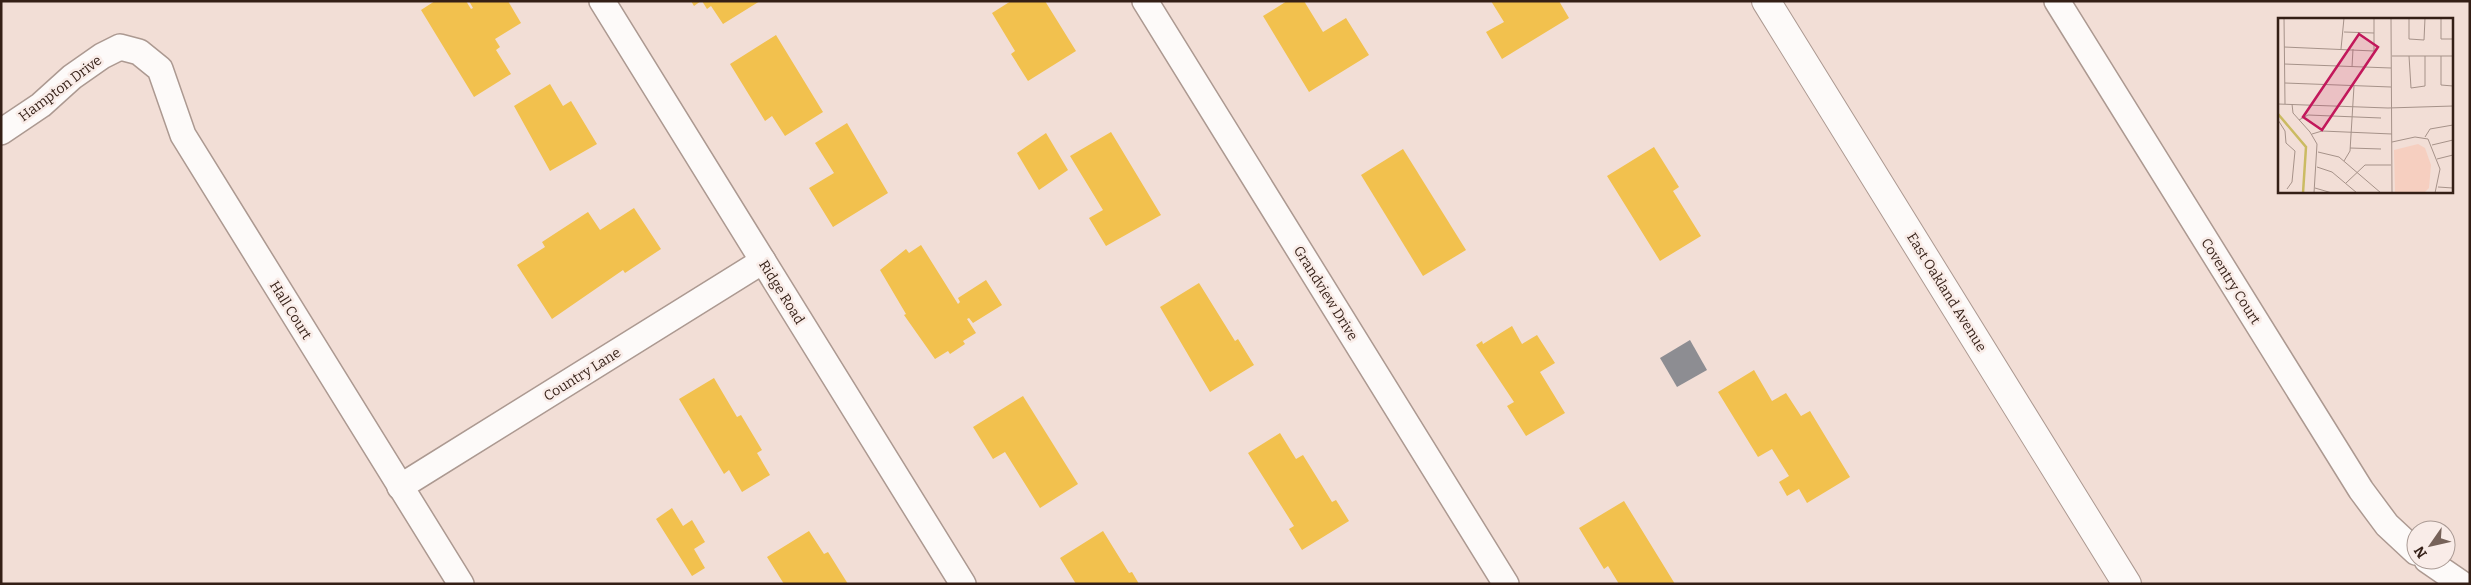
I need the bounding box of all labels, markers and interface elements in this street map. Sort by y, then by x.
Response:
inset map [2278,18,2454,192]
street label: Hampton Drive [16,52,105,125]
street label: East Oakland Avenue [1903,230,1990,355]
street label: Coventry Court [2197,235,2264,327]
street label: Grandview Drive [1290,243,1361,344]
street label: Ridge Road [755,257,808,328]
street label: Hall Court [266,278,315,343]
street label: Country Lane [541,344,624,405]
north arrow [2406,520,2456,570]
text: N [2410,543,2431,561]

